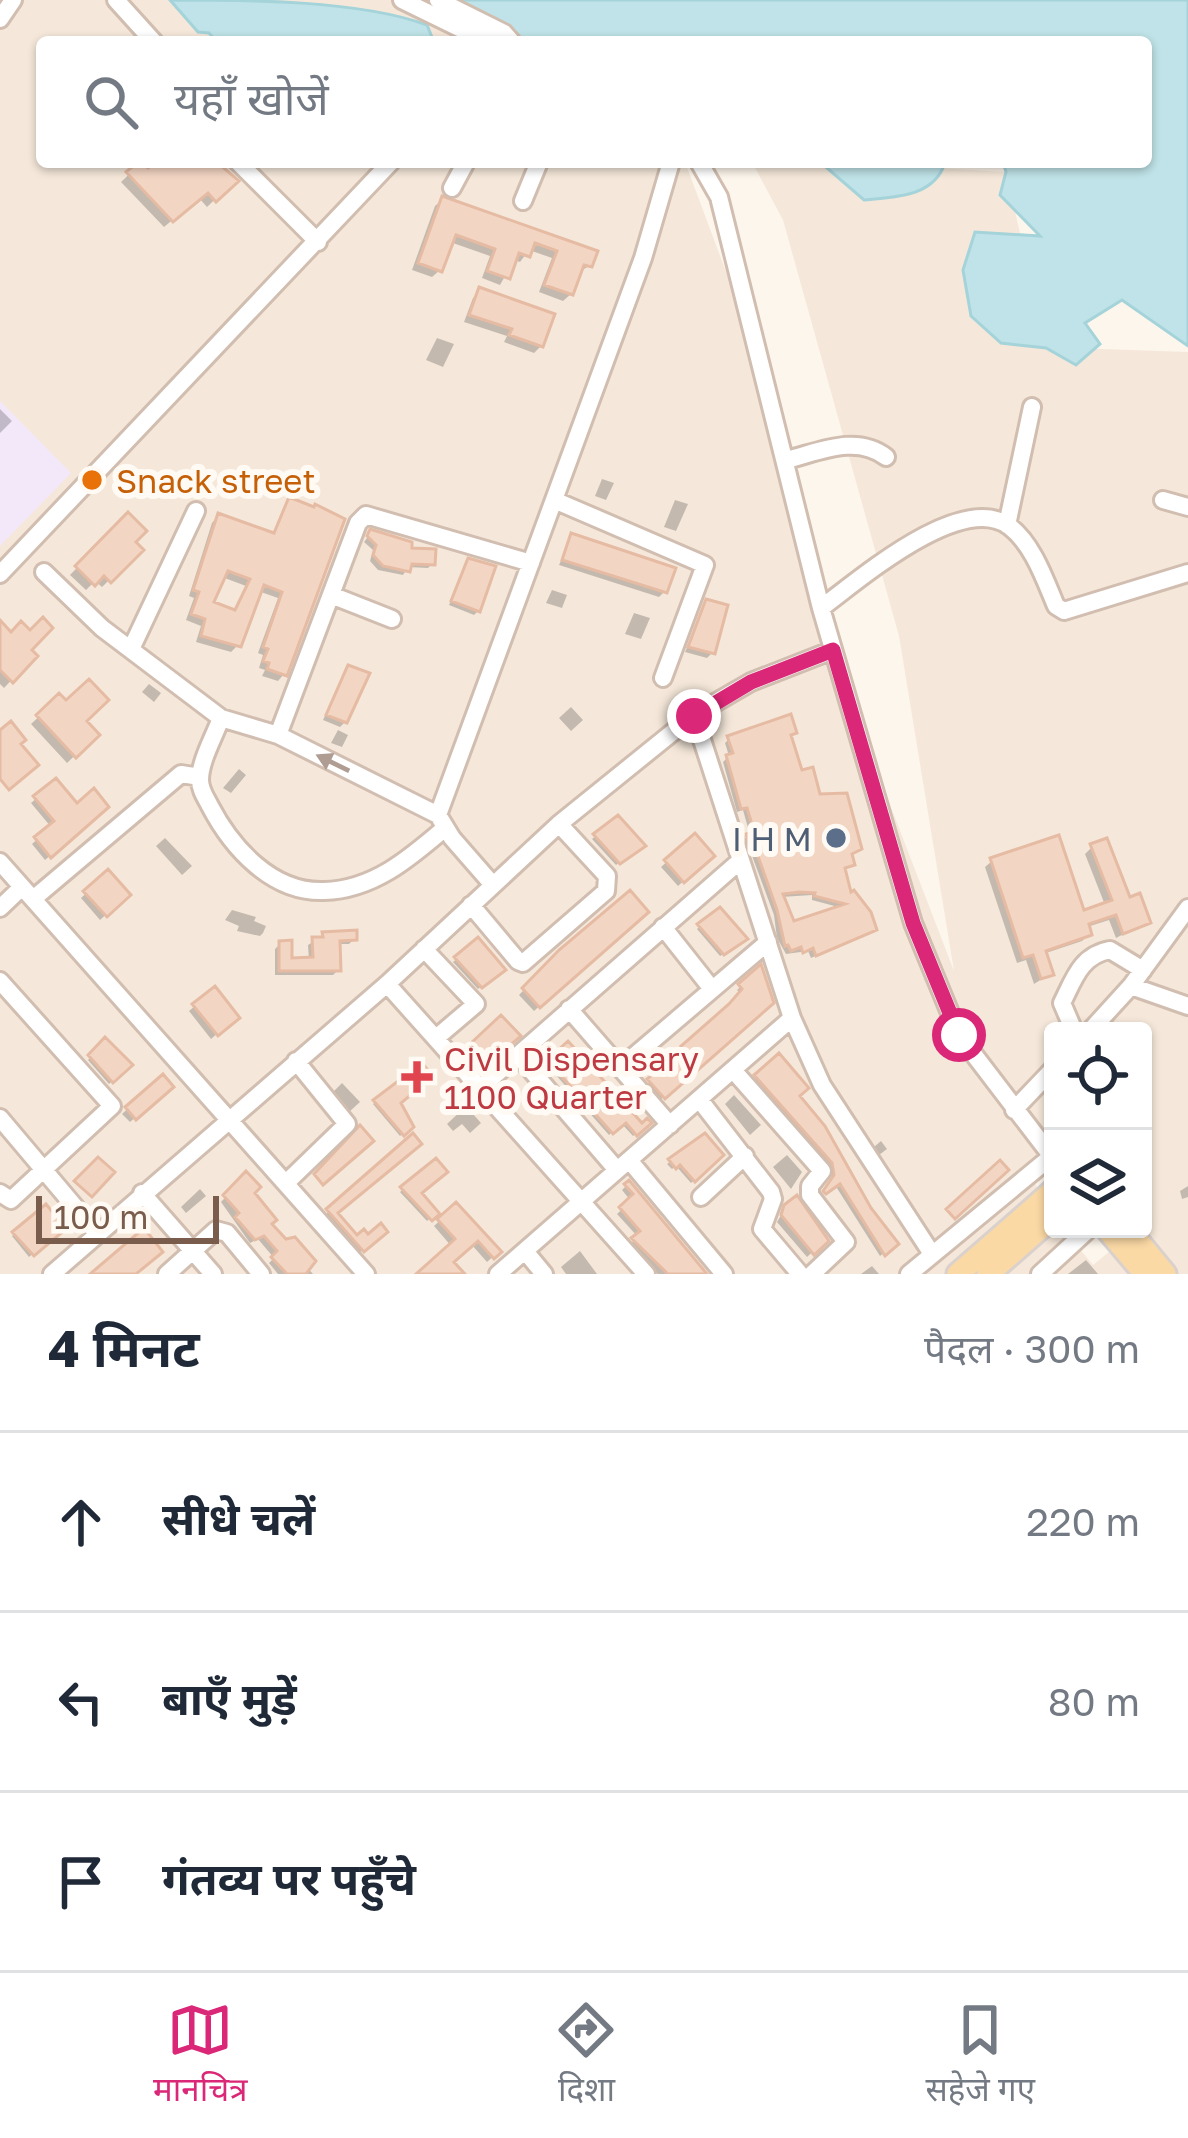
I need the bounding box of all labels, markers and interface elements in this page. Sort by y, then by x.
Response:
search box [36,36,1152,168]
icon: search [78,69,144,135]
text: यहाँ खोजें [174,71,329,125]
place label: Snack street [116,461,316,500]
marker: Snack street [79,467,105,493]
route end [667,689,721,743]
one-way arrow [316,753,350,773]
place label: I H M [732,819,812,858]
marker: I H M [823,825,849,851]
route start [932,1008,986,1062]
map controls [1044,1022,1152,1238]
button: locate [1044,1022,1152,1130]
place label: Civil Dispensary 1100 Quarter [444,1039,699,1116]
marker: Civil Dispensary 1100 Quarter [401,1061,433,1093]
button: layers [1044,1130,1152,1238]
scale bar [36,1190,219,1243]
text: 100 m [54,1197,148,1236]
text: 4 मिनट [48,1317,200,1378]
text: पैदल · 300 m [924,1325,1140,1372]
icon: ahead [48,1489,114,1555]
text: सीधे चलें [162,1491,315,1545]
text: 220 m [1026,1498,1140,1545]
icon: left [48,1669,114,1735]
text: बाएँ मुड़ें [162,1671,297,1725]
text: 80 m [1048,1678,1140,1725]
icon: arrive [48,1849,114,1915]
text: गंतव्य पर पहुँचे [162,1851,416,1905]
tab: मानचित्र [153,1997,247,2114]
tab: दिशा [553,1997,619,2114]
tab: सहेजे गए [926,1997,1035,2114]

